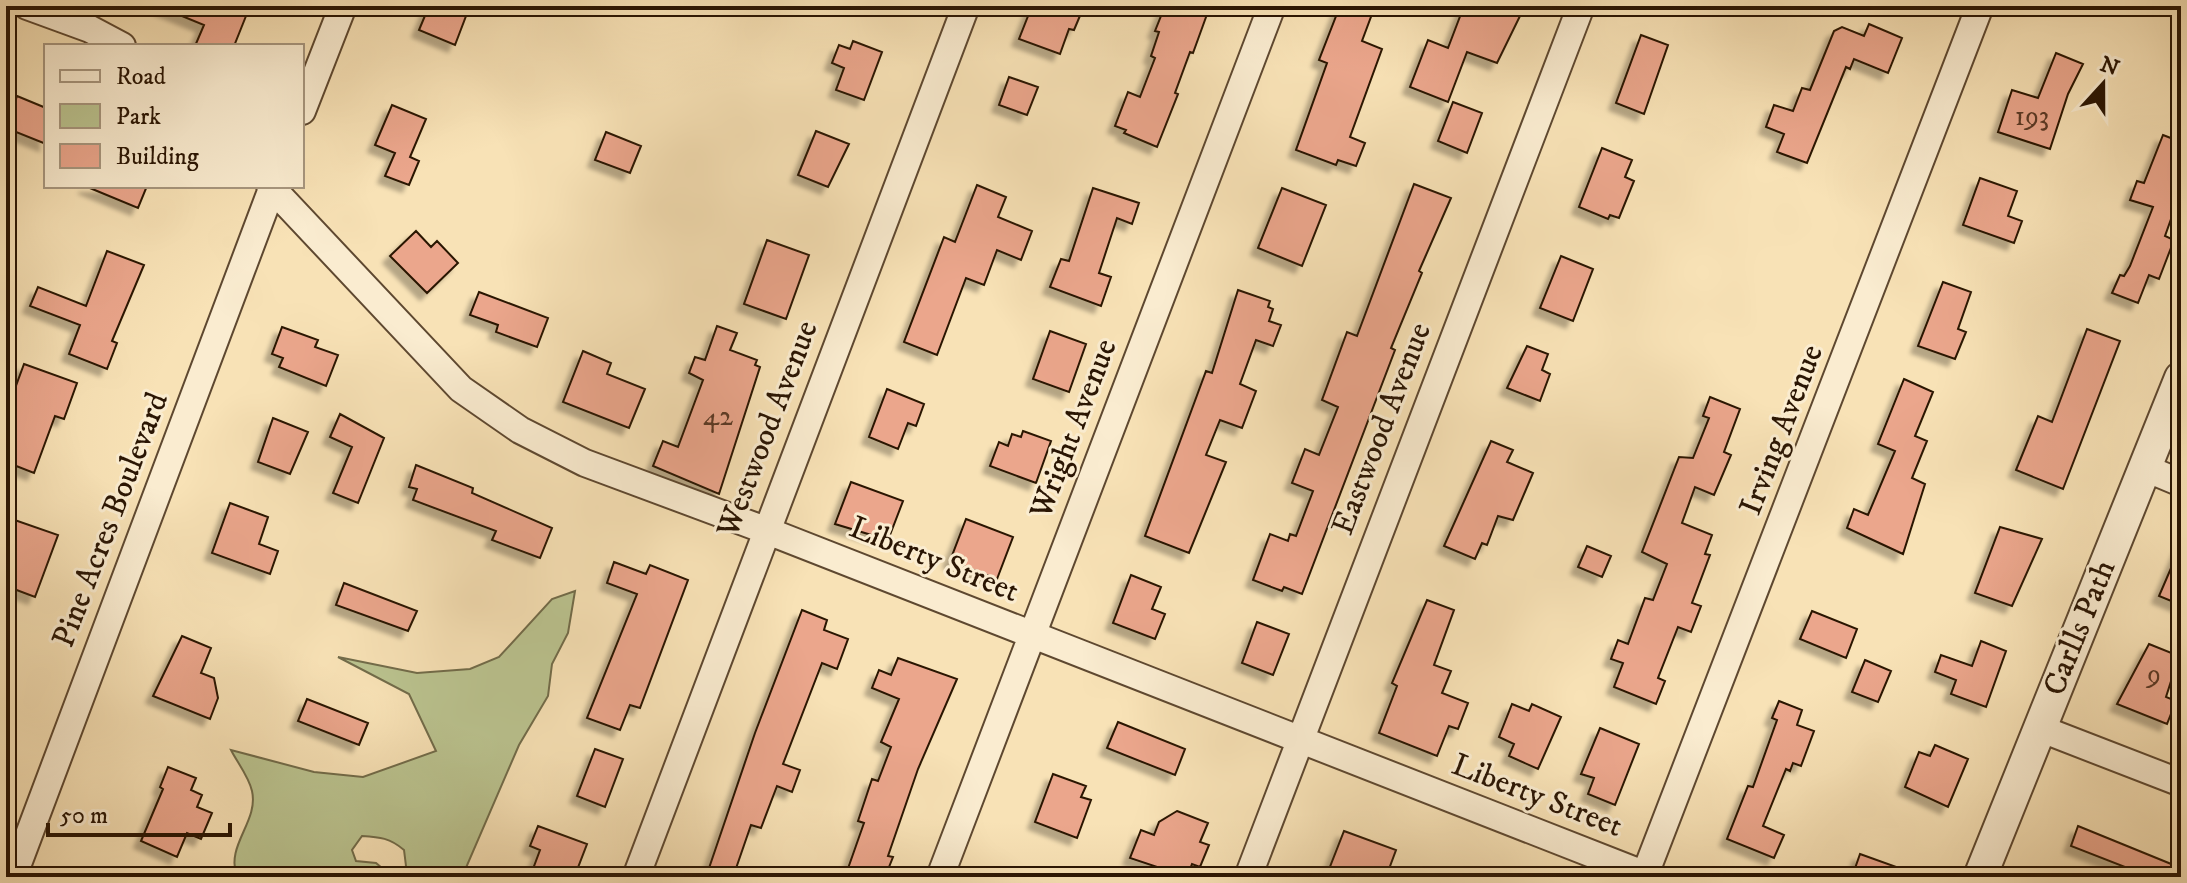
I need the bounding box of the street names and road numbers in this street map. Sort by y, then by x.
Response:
street label: Westwood Avenue [708,315,828,544]
street label: Eastwood Avenue [1323,317,1441,541]
street label: Wright Avenue [1021,333,1127,525]
street label: Irving Avenue [1731,339,1833,521]
street label: Pine Acres Boulevard [44,387,178,653]
street label: Liberty Street [843,508,1025,612]
street label: Carlls Path [2035,554,2125,702]
street label: Liberty Street [1446,745,1628,847]

